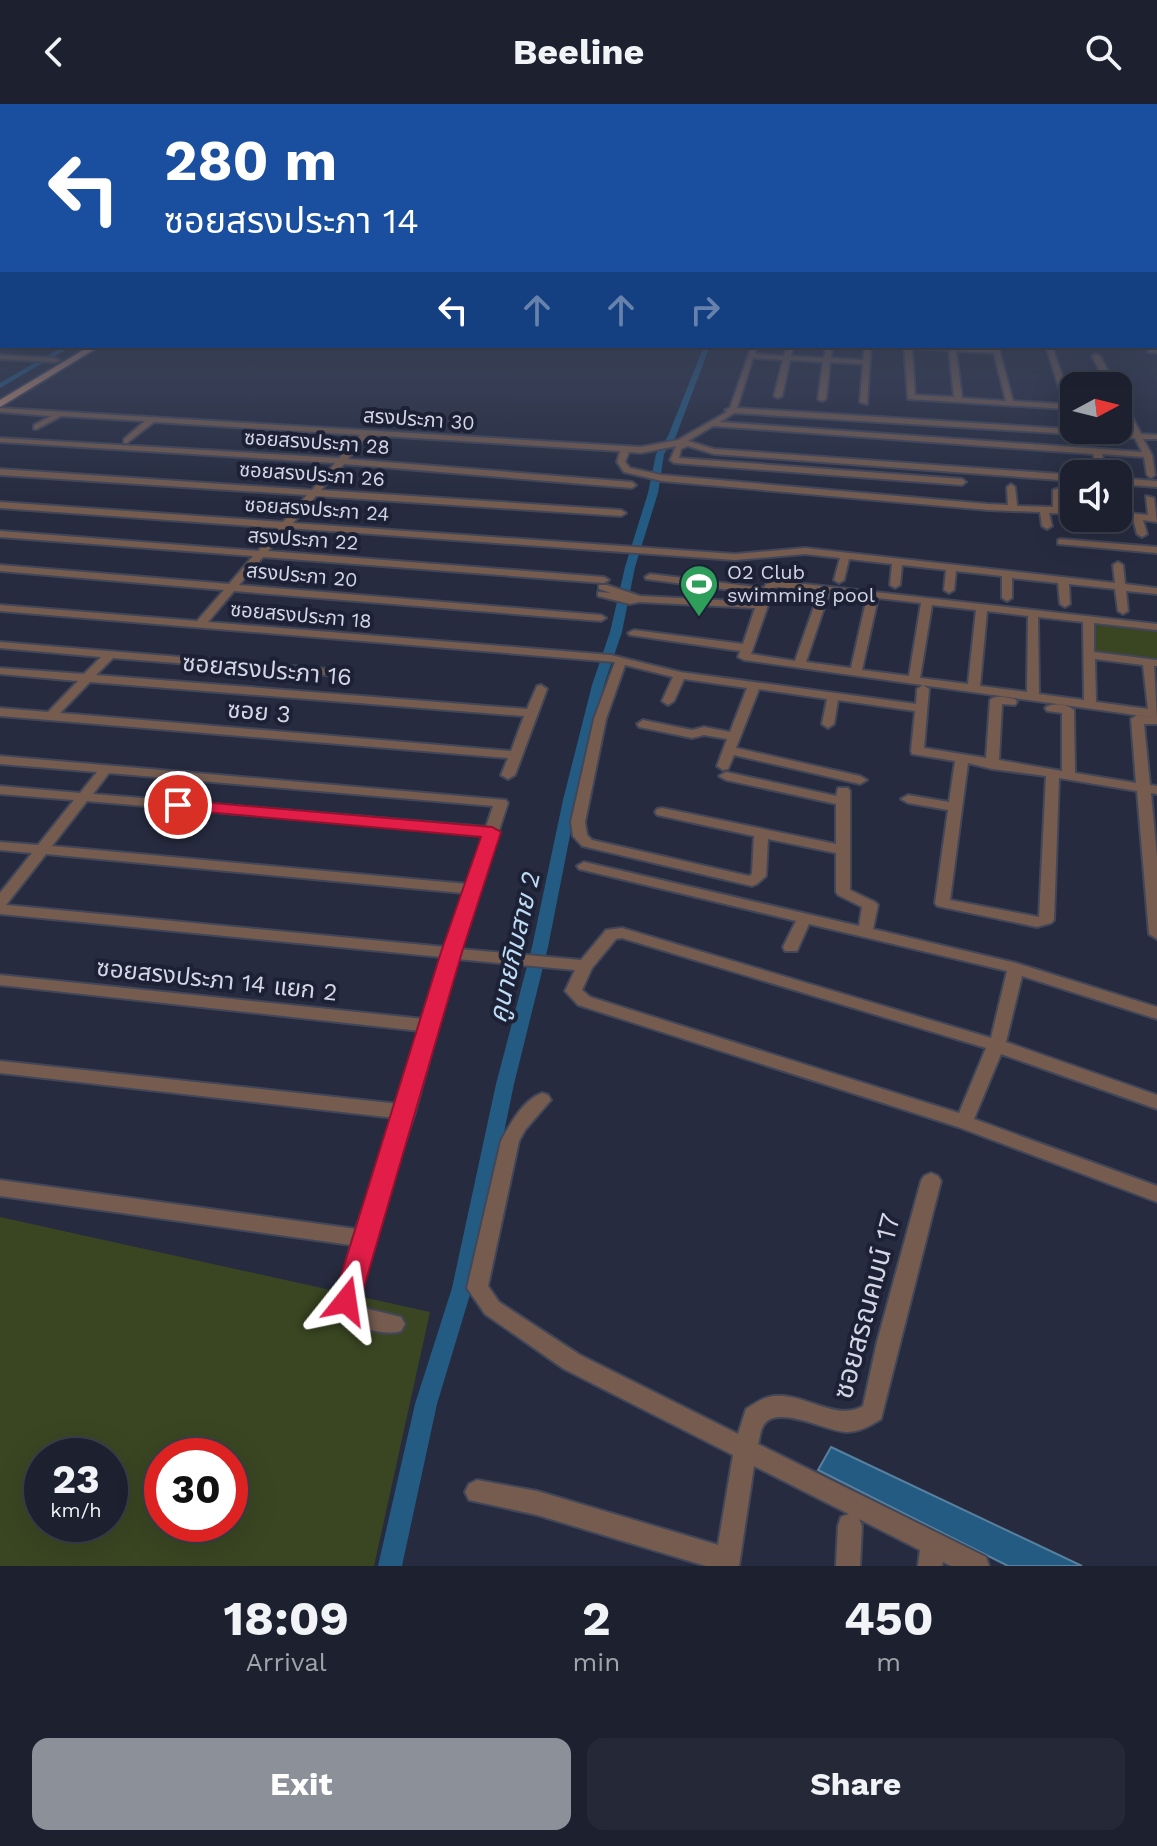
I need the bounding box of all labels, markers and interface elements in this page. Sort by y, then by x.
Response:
icon: back [32,30,76,74]
icon: search [1081,30,1125,74]
text: Beeline [513,31,644,73]
text: 280 m [164,128,337,194]
icon: left [32,136,136,240]
text: ซอยสรงประภา 14 [164,200,419,242]
icon: left [431,288,475,332]
icon: ahead [515,288,559,332]
icon: ahead [599,288,643,332]
icon: right [683,288,727,332]
north arrow [1060,372,1132,444]
map controls [1060,372,1132,532]
street label: สรงประภา 30 [362,403,476,435]
street label: ซอยสรงประภา 28 [243,425,391,459]
street label: ซอยสรงประภา 26 [238,457,386,491]
button: sound [1060,460,1132,532]
street label: ซอยสรงประภา 24 [244,492,390,526]
street label: สรงประภา 22 [247,523,359,555]
street label: สรงประภา 20 [245,558,359,592]
place label: O2 Club swimming pool [727,560,875,607]
sports icon: O2 Club swimming pool [678,563,720,618]
street label: ซอยสรงประภา 18 [229,597,373,633]
street label: ซอยสรงประภา 16 [181,649,353,691]
street label: ซอย 3 [226,695,292,729]
pin [144,771,212,839]
icon: arrive [156,783,200,827]
water label: คูนายกิมสาย 2 [482,869,547,1026]
street label: ซอยสรงประภา 14 แยก 2 [95,953,339,1007]
street label: ซอยสรณคมน์ 17 [826,1210,907,1402]
position arrow [304,1259,388,1343]
speed limit sign: 30 [144,1438,248,1542]
text: 23 [52,1456,100,1503]
text: km/h [50,1498,102,1522]
text: 18:09 [223,1590,349,1647]
text: 2 [582,1590,611,1647]
text: 450 [844,1590,934,1647]
text: Arrival [246,1647,327,1677]
text: min [573,1647,620,1677]
text: m [876,1647,901,1677]
button: Exit [32,1738,571,1830]
button: Share [587,1738,1125,1830]

